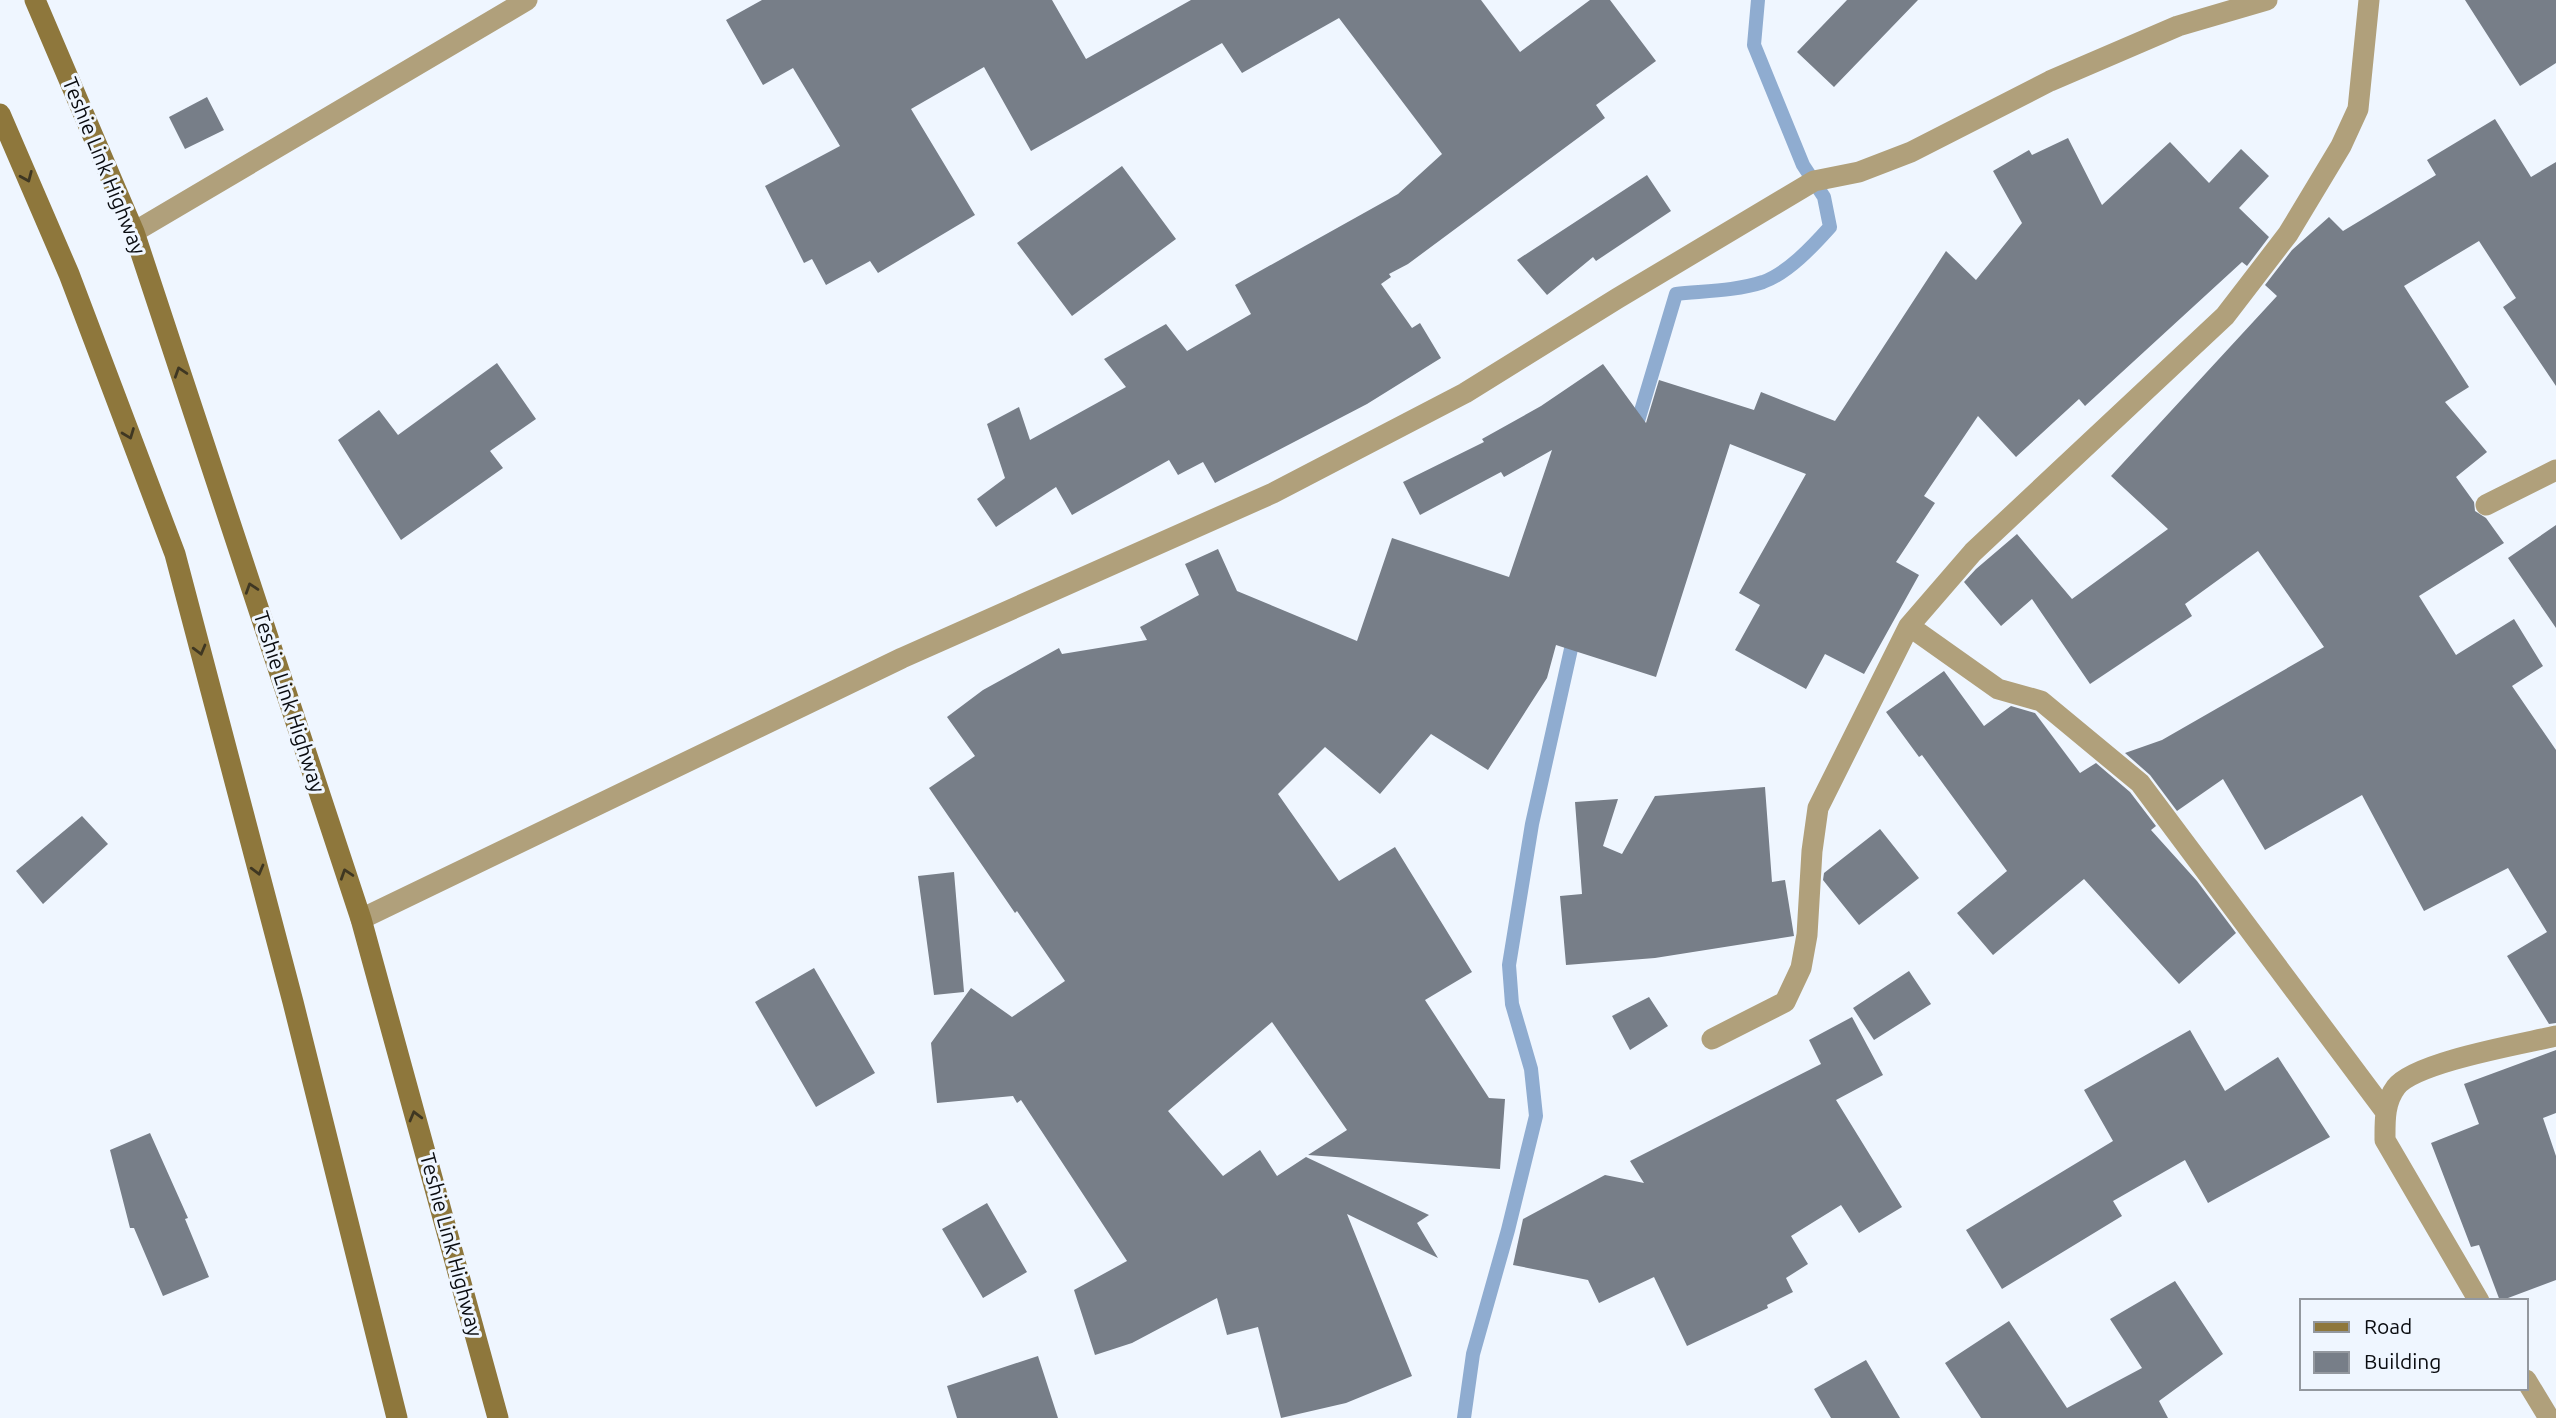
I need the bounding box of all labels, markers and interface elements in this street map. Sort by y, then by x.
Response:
street label: Teshie Link Highway [58,73,151,258]
one-way arrow [19,170,33,182]
one-way arrow [174,366,188,379]
one-way arrow [121,427,135,439]
one-way arrow [245,582,259,595]
street label: Teshie Link Highway [249,608,331,795]
one-way arrow [192,644,206,656]
one-way arrow [250,864,264,876]
one-way arrow [340,868,354,880]
one-way arrow [409,1110,423,1122]
street label: Teshie Link Highway [416,1150,488,1339]
legend [2300,1299,2528,1390]
text: Road [2364,1314,2412,1338]
text: Building [2364,1349,2441,1373]

